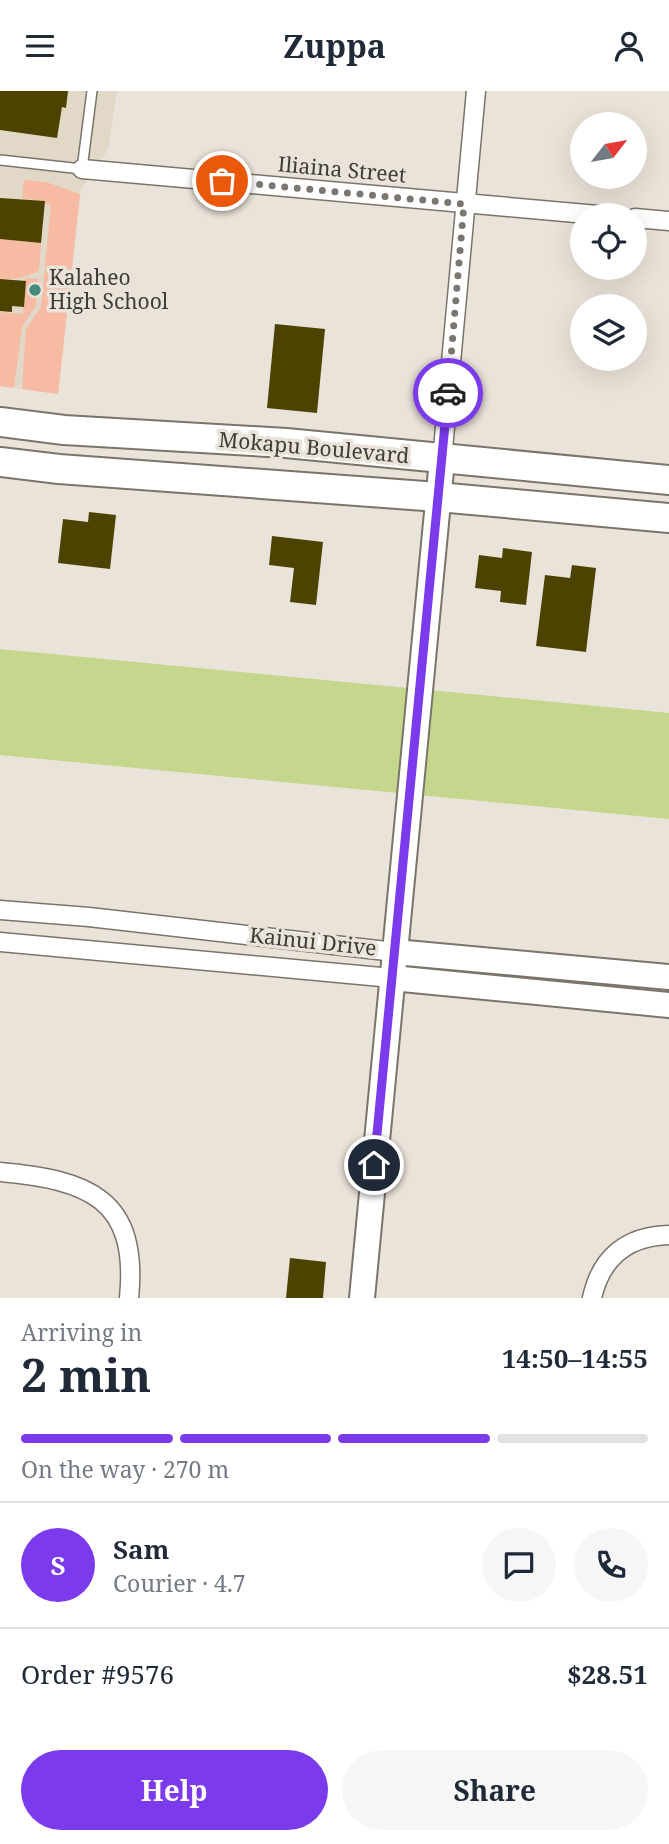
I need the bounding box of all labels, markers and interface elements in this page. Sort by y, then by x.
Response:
text: Zuppa [283,24,386,67]
icon: menu [21,27,59,65]
icon: person [610,27,648,65]
north arrow [570,112,648,189]
map controls [570,112,647,371]
street label: Iliaina Street [277,149,408,189]
pin [192,151,252,211]
icon: bag [203,162,241,200]
button: locate [570,203,647,280]
place label: Kalaheo High School [49,263,169,315]
marker: Kalaheo High School [27,282,43,298]
button: layers [570,294,647,371]
courier [413,358,483,428]
icon: car [429,374,467,412]
street label: Mokapu Boulevard [218,425,411,469]
street label: Kainui Drive [248,920,378,962]
pin [344,1135,404,1195]
icon: home [355,1146,393,1184]
text: Arriving in [21,1316,142,1348]
text: 14:50–14:55 [502,1340,648,1376]
text: 2 min [21,1343,151,1405]
text: On the way · 270 m [21,1453,229,1485]
button: chat [482,1528,556,1602]
button: phone [574,1528,648,1602]
text: Sam [113,1531,169,1567]
text: S [50,1547,66,1583]
text: Courier · 4.7 [113,1567,246,1599]
text: Order #9576 [21,1656,174,1692]
text: $28.51 [567,1656,648,1692]
button: Help [21,1750,328,1830]
button: Share [342,1750,648,1830]

